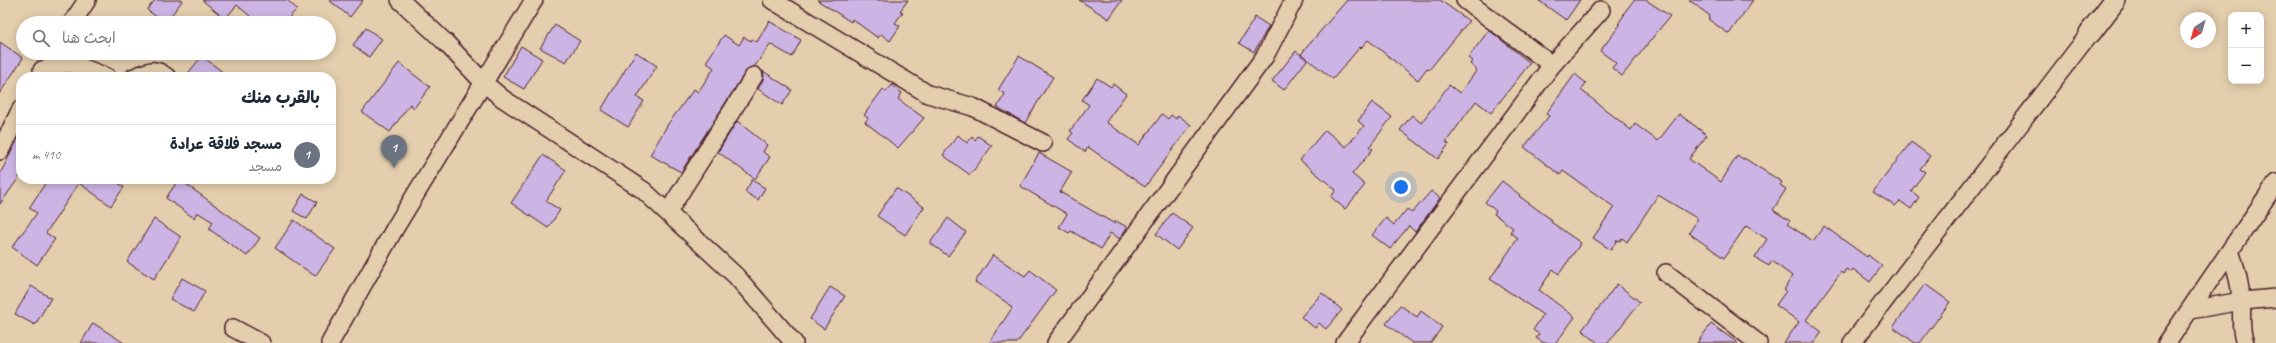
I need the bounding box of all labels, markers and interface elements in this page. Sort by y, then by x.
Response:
north arrow [2180,12,2216,48]
map controls [2228,12,2264,84]
button: + [2228,12,2264,48]
search box [16,16,336,60]
icon: search [30,27,52,49]
text: ابحث هنا [62,29,116,48]
button: − [2228,48,2264,84]
text: بالقرب منك [241,87,320,108]
text: مسجد فلاقة عرادة [170,135,282,154]
pin: 1 [381,135,407,168]
text: 410 m [32,147,60,163]
text: 1 [304,147,310,163]
text: مسجد [249,159,282,175]
your location [1391,177,1411,197]

